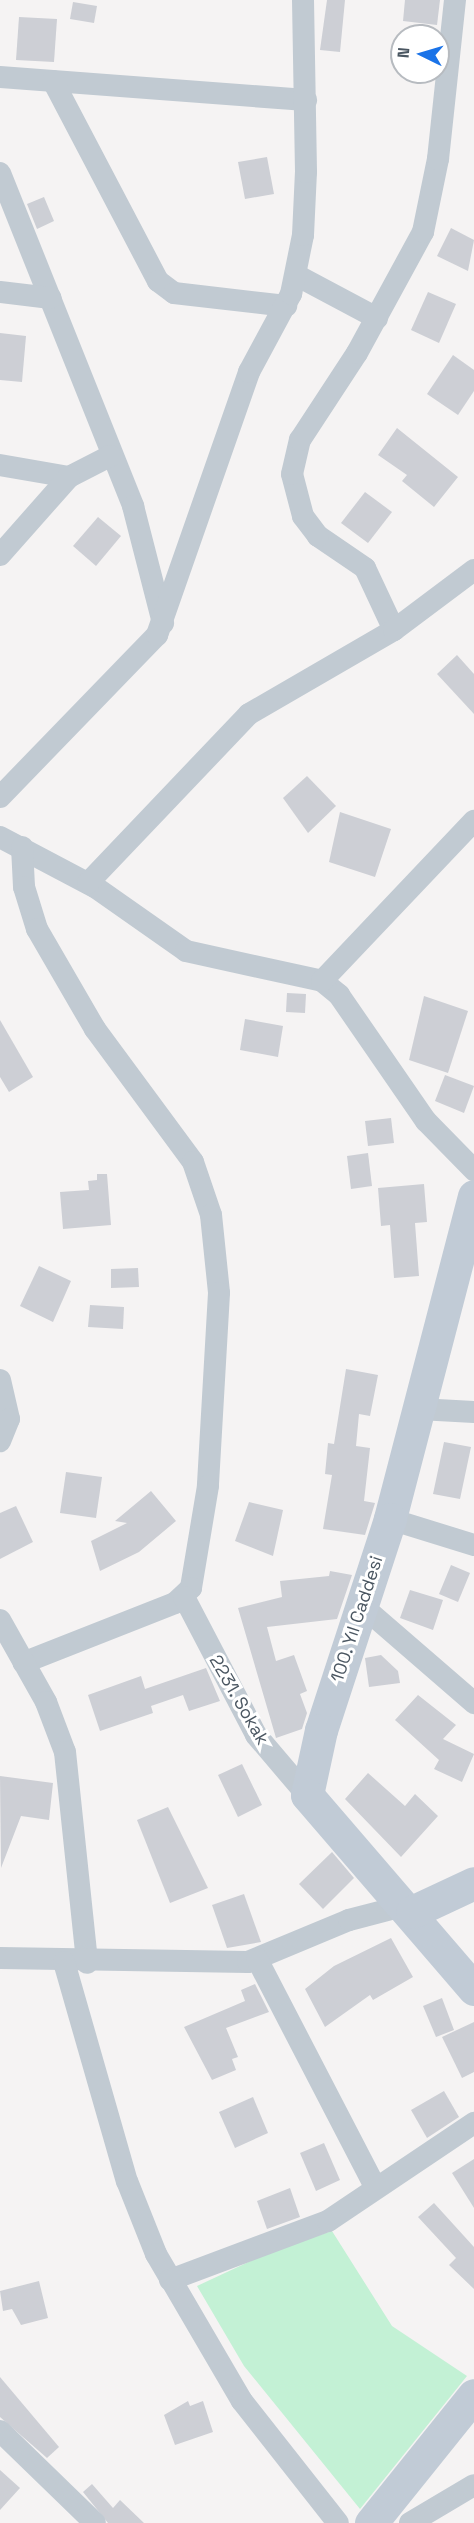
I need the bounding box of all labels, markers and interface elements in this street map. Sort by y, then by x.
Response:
north arrow [390,24,450,84]
text: N [393,46,414,59]
street label: 100. Yıl Caddesi [326,1553,388,1685]
street label: 2231. Sokak [204,1651,274,1749]

